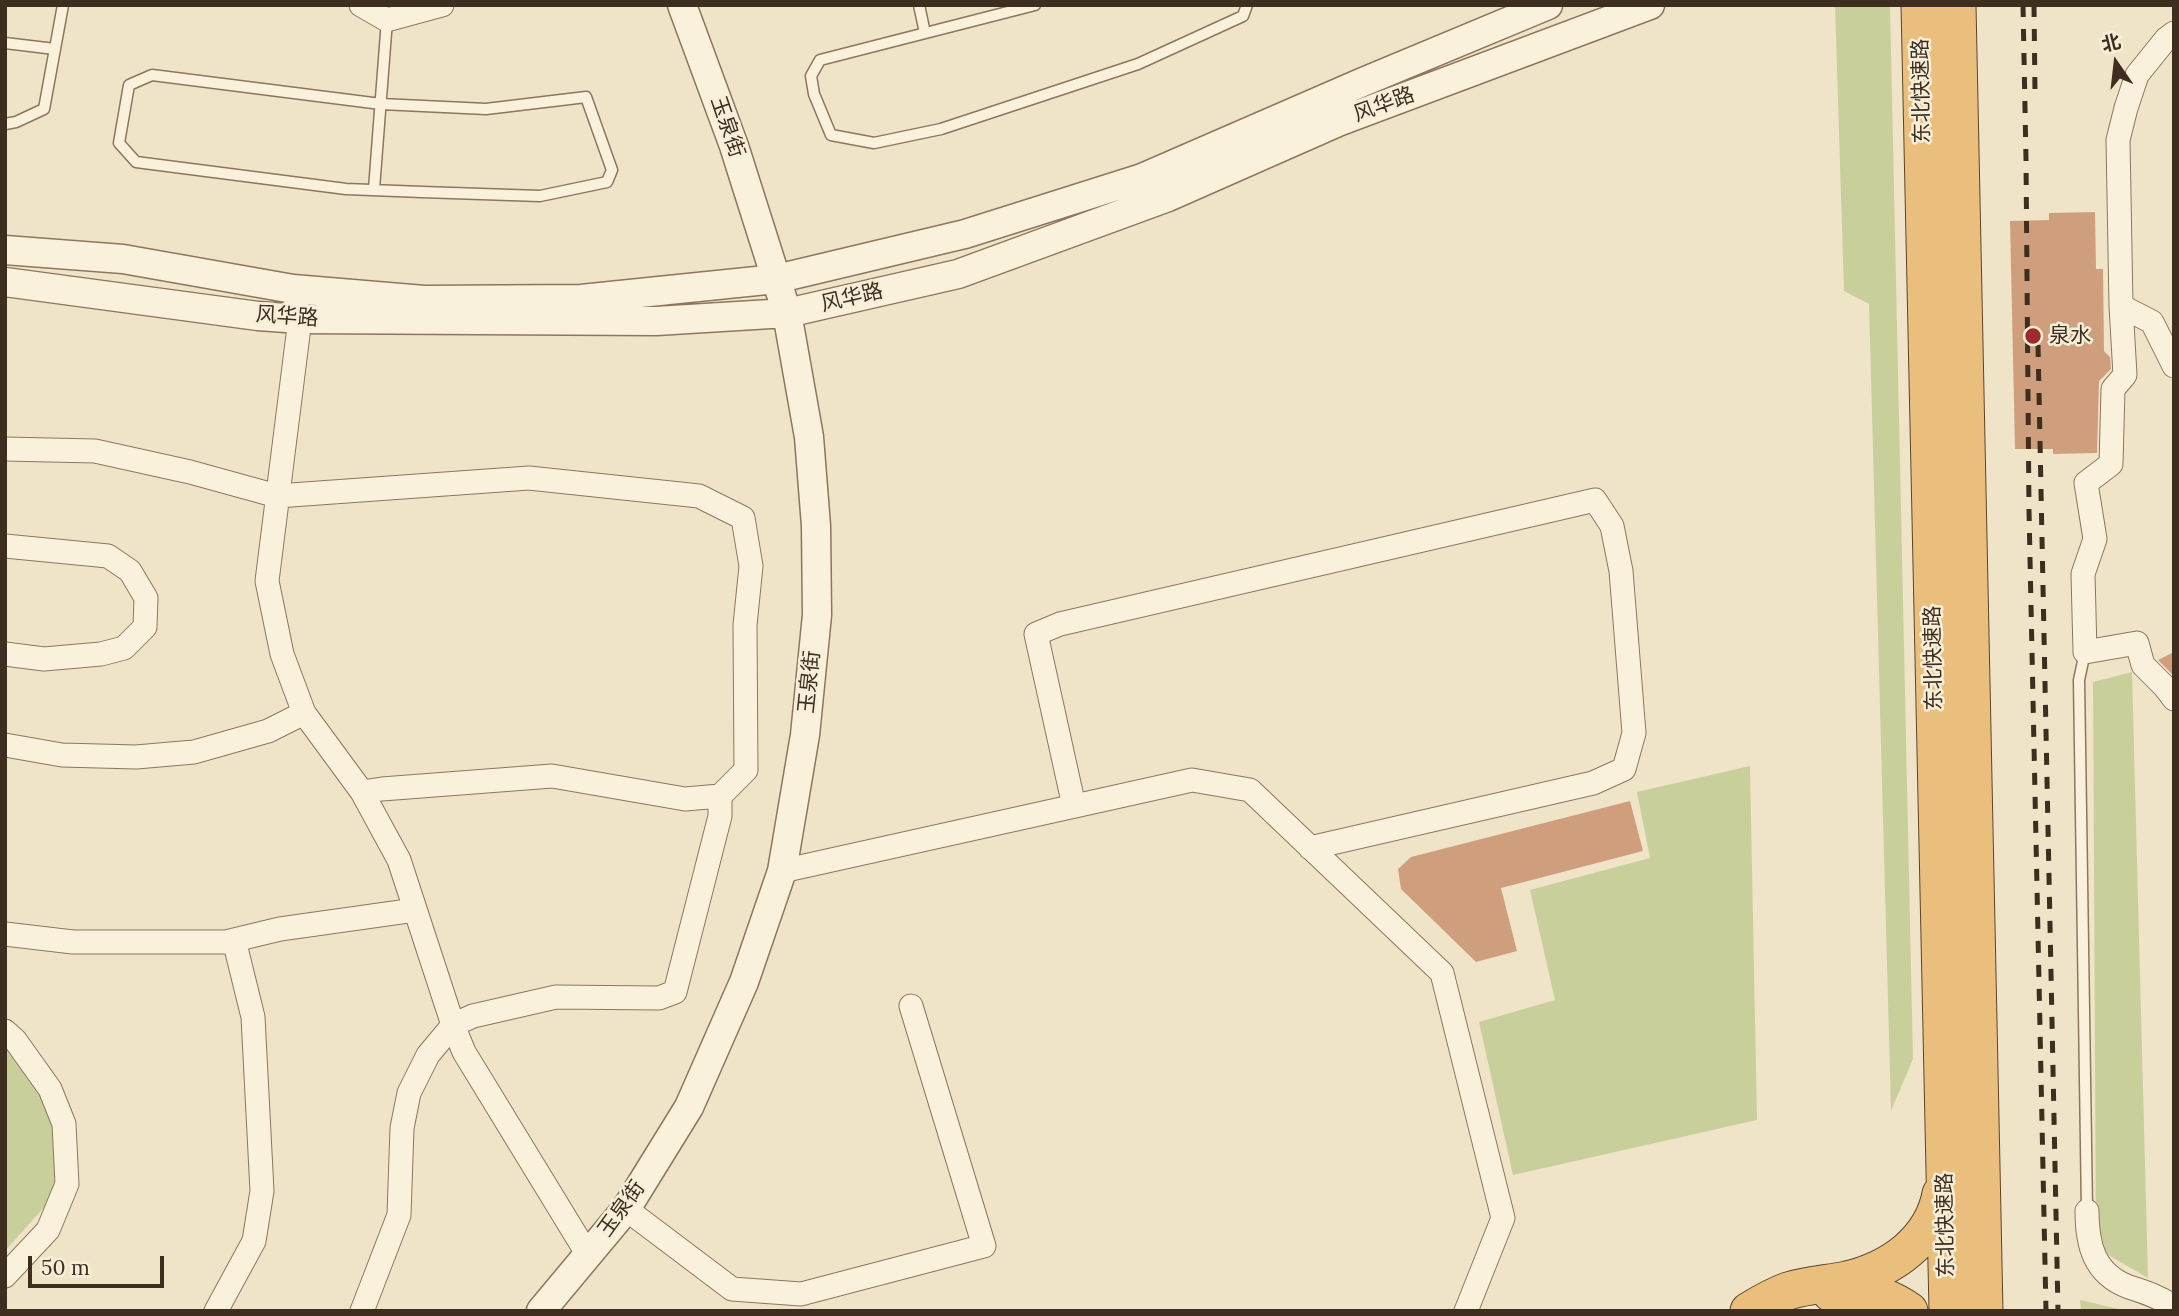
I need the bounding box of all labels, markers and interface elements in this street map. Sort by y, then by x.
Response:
north arrow [2081,28,2151,98]
text: 北 [2099,29,2123,57]
street label: 东北快速路 [1908,38,1936,144]
street label: 风华路 [1350,82,1418,128]
street label: 玉泉街 [705,93,749,161]
street label: 风华路 [818,279,886,317]
street label: 风华路 [255,302,319,332]
place label: 泉水 [2049,323,2091,349]
marker: 泉水 [2023,326,2043,346]
street label: 东北快速路 [1920,605,1948,711]
street label: 玉泉街 [794,649,826,715]
street label: 东北快速路 [1932,1172,1960,1278]
street label: 玉泉街 [593,1176,651,1242]
scale bar [32,1242,168,1286]
text: 50 m [41,1254,90,1281]

